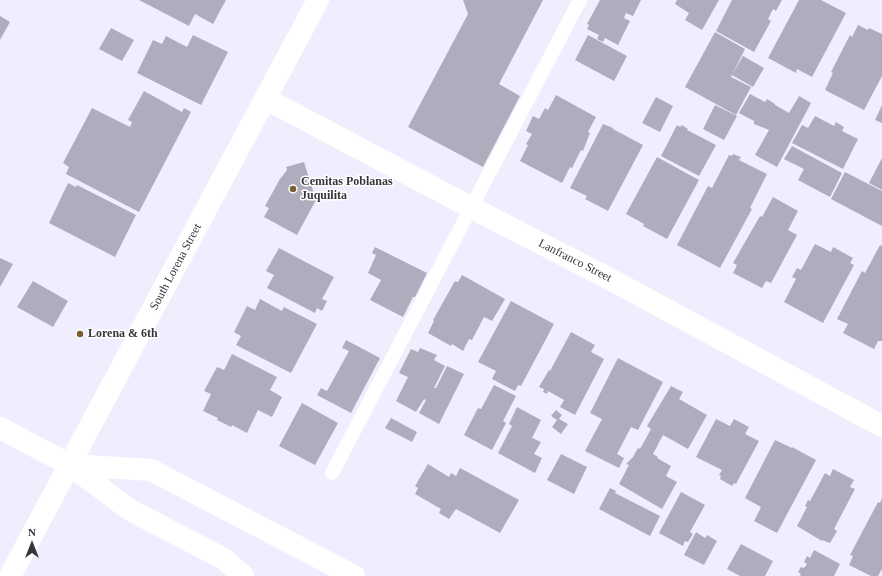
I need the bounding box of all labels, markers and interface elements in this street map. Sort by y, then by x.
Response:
place label: Cemitas Poblanas Juquilita [301,175,393,203]
marker: Cemitas Poblanas Juquilita [288,184,298,194]
street label: South Lorena Street [147,221,205,313]
street label: Lanfranco Street [536,236,614,286]
place label: Lorena & 6th [88,327,158,341]
marker: Lorena & 6th [75,329,85,339]
north arrow [12,524,52,564]
text: N [28,526,36,538]

